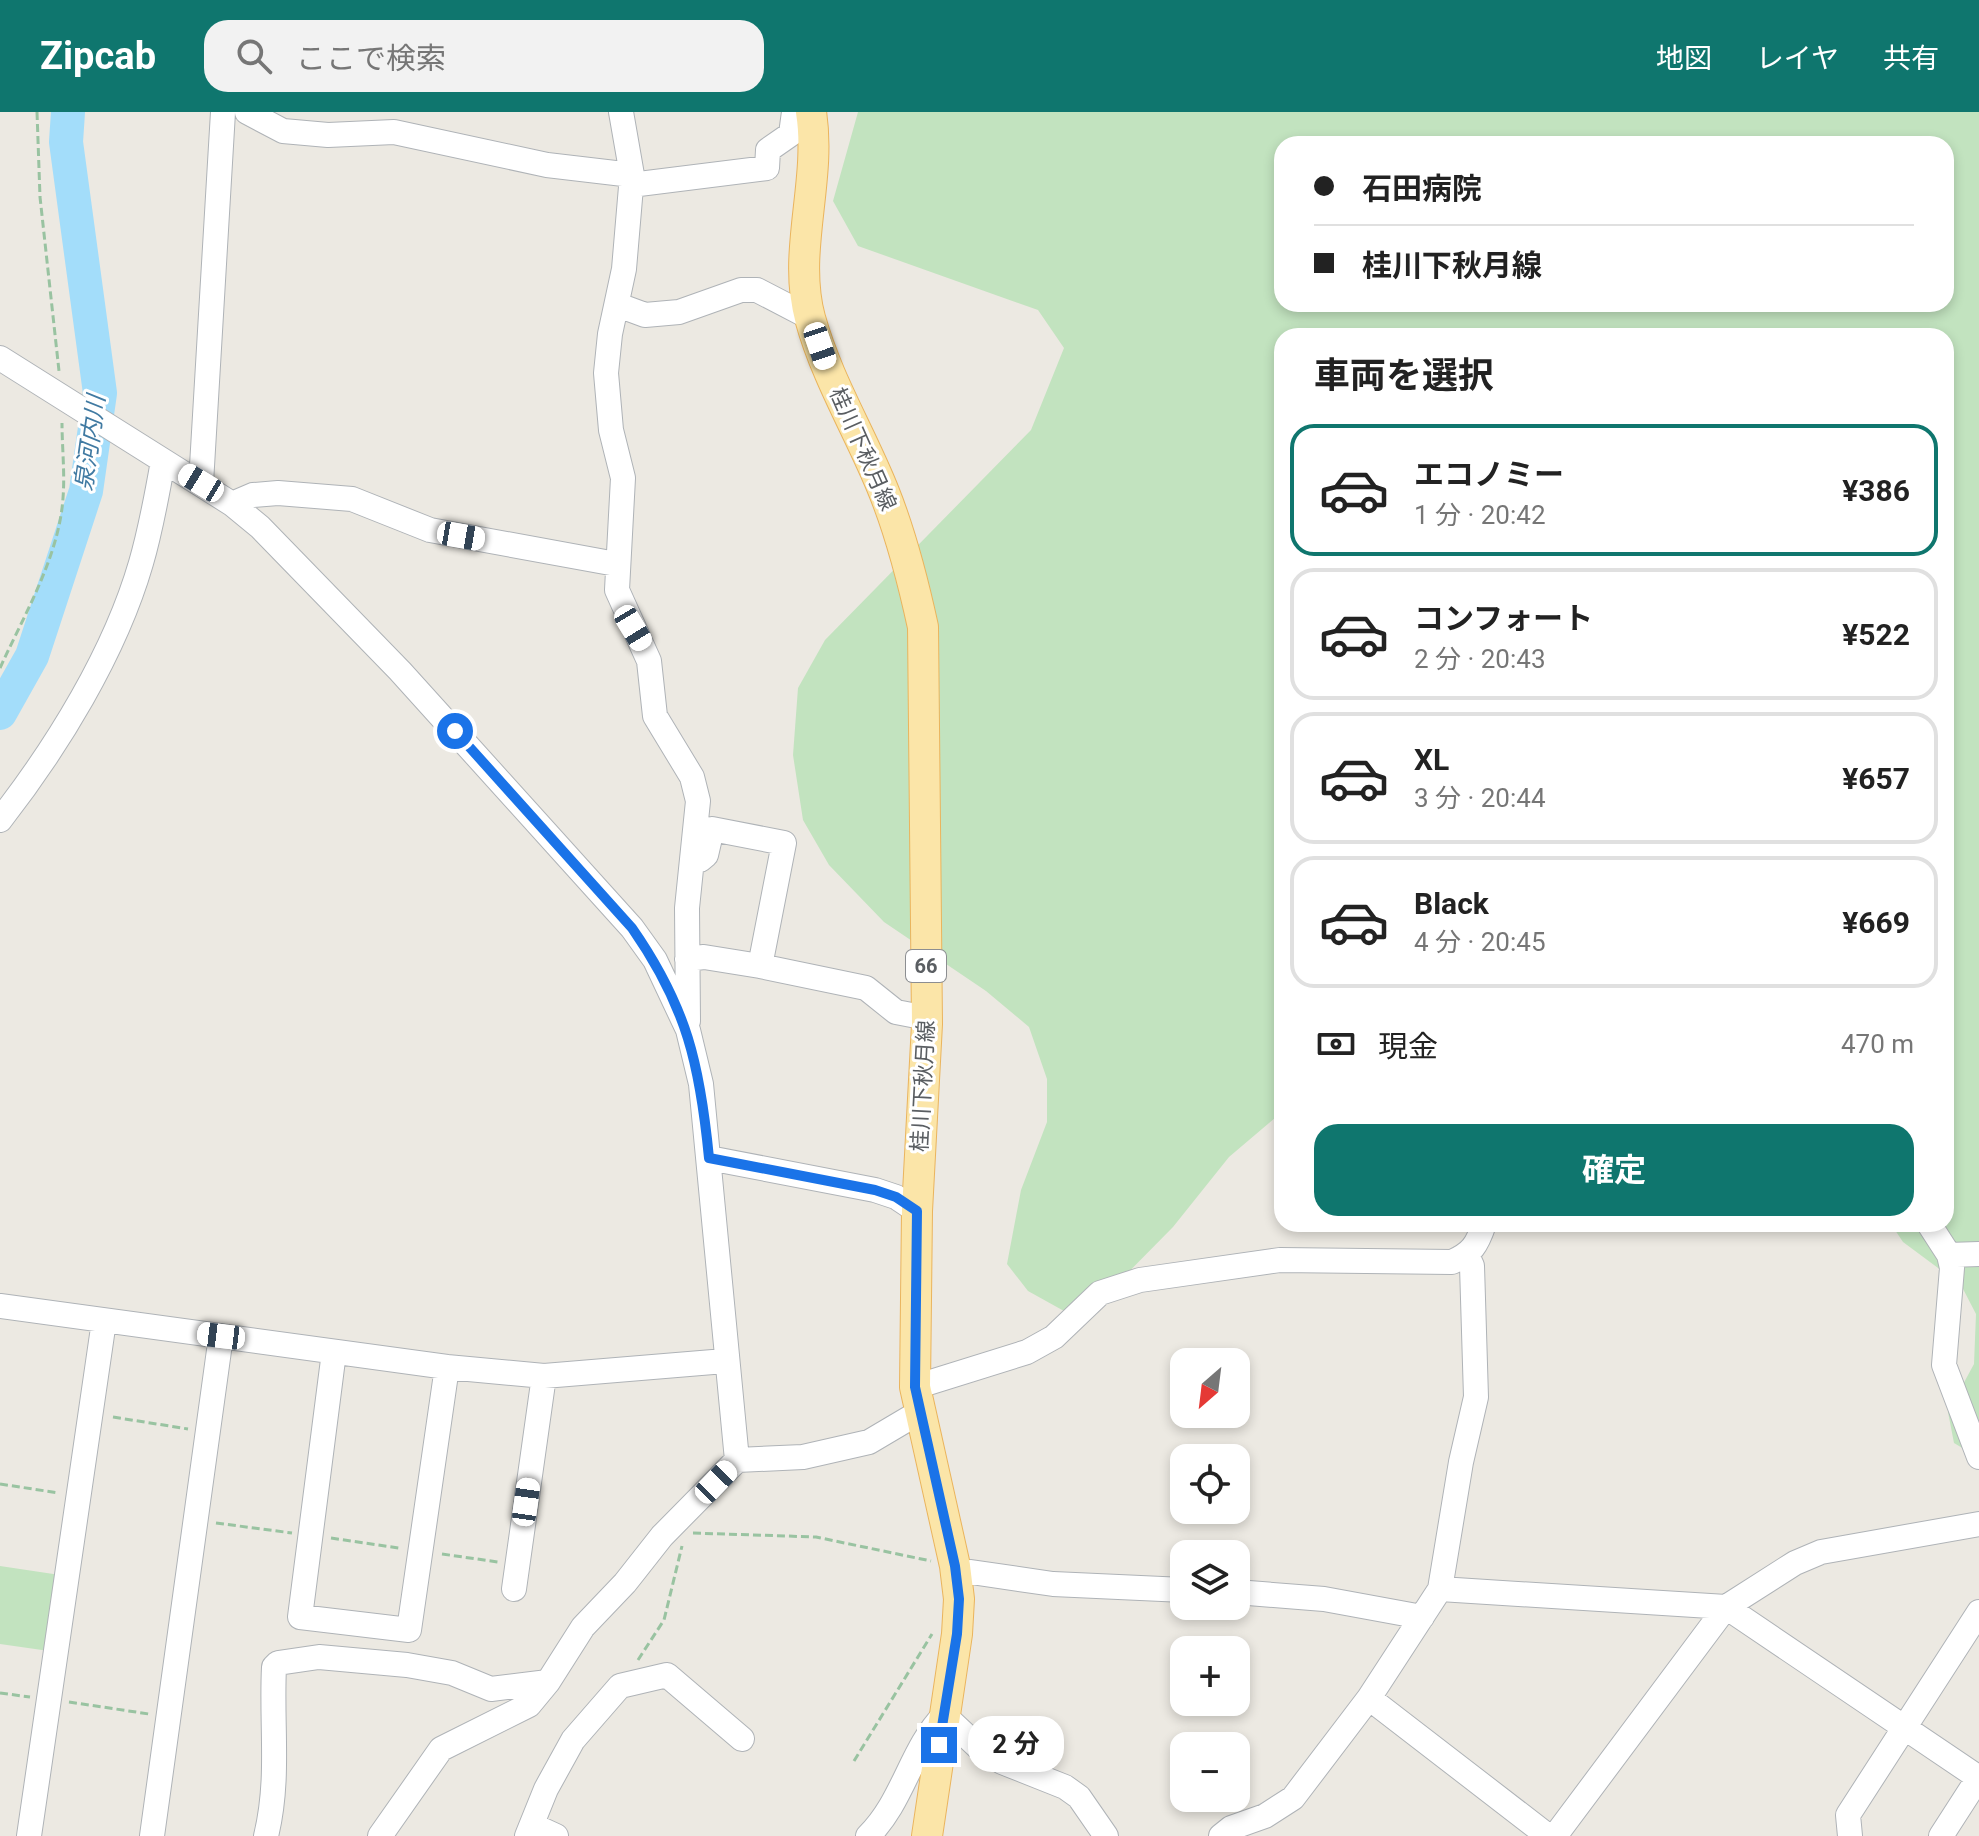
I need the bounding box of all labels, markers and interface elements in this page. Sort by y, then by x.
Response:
search box [204,20,764,92]
text: Zipcab [40,34,156,78]
icon: search [232,34,276,78]
text: ここで検索 [296,41,446,76]
text: 地図 [1656,42,1712,75]
text: レイヤ [1756,42,1839,75]
text: 共有 [1883,42,1939,75]
text: 石田病院 [1362,171,1482,206]
text: 桂川下秋月線 [1362,248,1542,283]
car [801,319,839,373]
text: 車両を選択 [1314,355,1494,397]
street label: 桂川下秋月線 [825,384,901,514]
water label: 泉河内川 [69,391,111,492]
icon: car [1318,454,1390,526]
text: エコノミー [1414,457,1564,492]
car [174,460,228,506]
text: ¥386 [1842,473,1910,508]
text: 1 分 · 20:42 [1414,500,1546,530]
car [435,520,487,552]
icon: car [1318,598,1390,670]
car [610,601,656,655]
text: コンフォート [1414,601,1593,636]
text: ¥522 [1842,617,1910,652]
text: 2 分 · 20:43 [1414,644,1546,674]
route start [437,713,473,749]
icon: car [1318,742,1390,814]
text: XL [1414,742,1449,777]
text: ¥657 [1842,761,1910,796]
text: 3 分 · 20:44 [1414,783,1546,813]
icon: car [1318,886,1390,958]
text: Black [1414,886,1489,921]
text: ¥669 [1842,905,1910,940]
text: 4 分 · 20:45 [1414,927,1546,957]
road number: 66 [906,950,946,982]
street label: 桂川下秋月線 [907,1019,939,1153]
icon: cash [1314,1022,1358,1066]
text: 現金 [1378,1029,1438,1064]
text: 470 m [1841,1029,1914,1059]
button: 確定 [1314,1124,1914,1216]
car [196,1321,246,1351]
north arrow [1170,1348,1250,1428]
map controls [1170,1348,1250,1812]
button: locate [1170,1444,1250,1524]
car [691,1456,741,1508]
car [511,1477,541,1527]
button: layers [1170,1540,1250,1620]
button: + [1170,1636,1250,1716]
callout: 2 分 [967,1717,1063,1773]
route end [921,1727,957,1763]
text: 2 分 [992,1729,1040,1759]
button: − [1170,1732,1250,1812]

